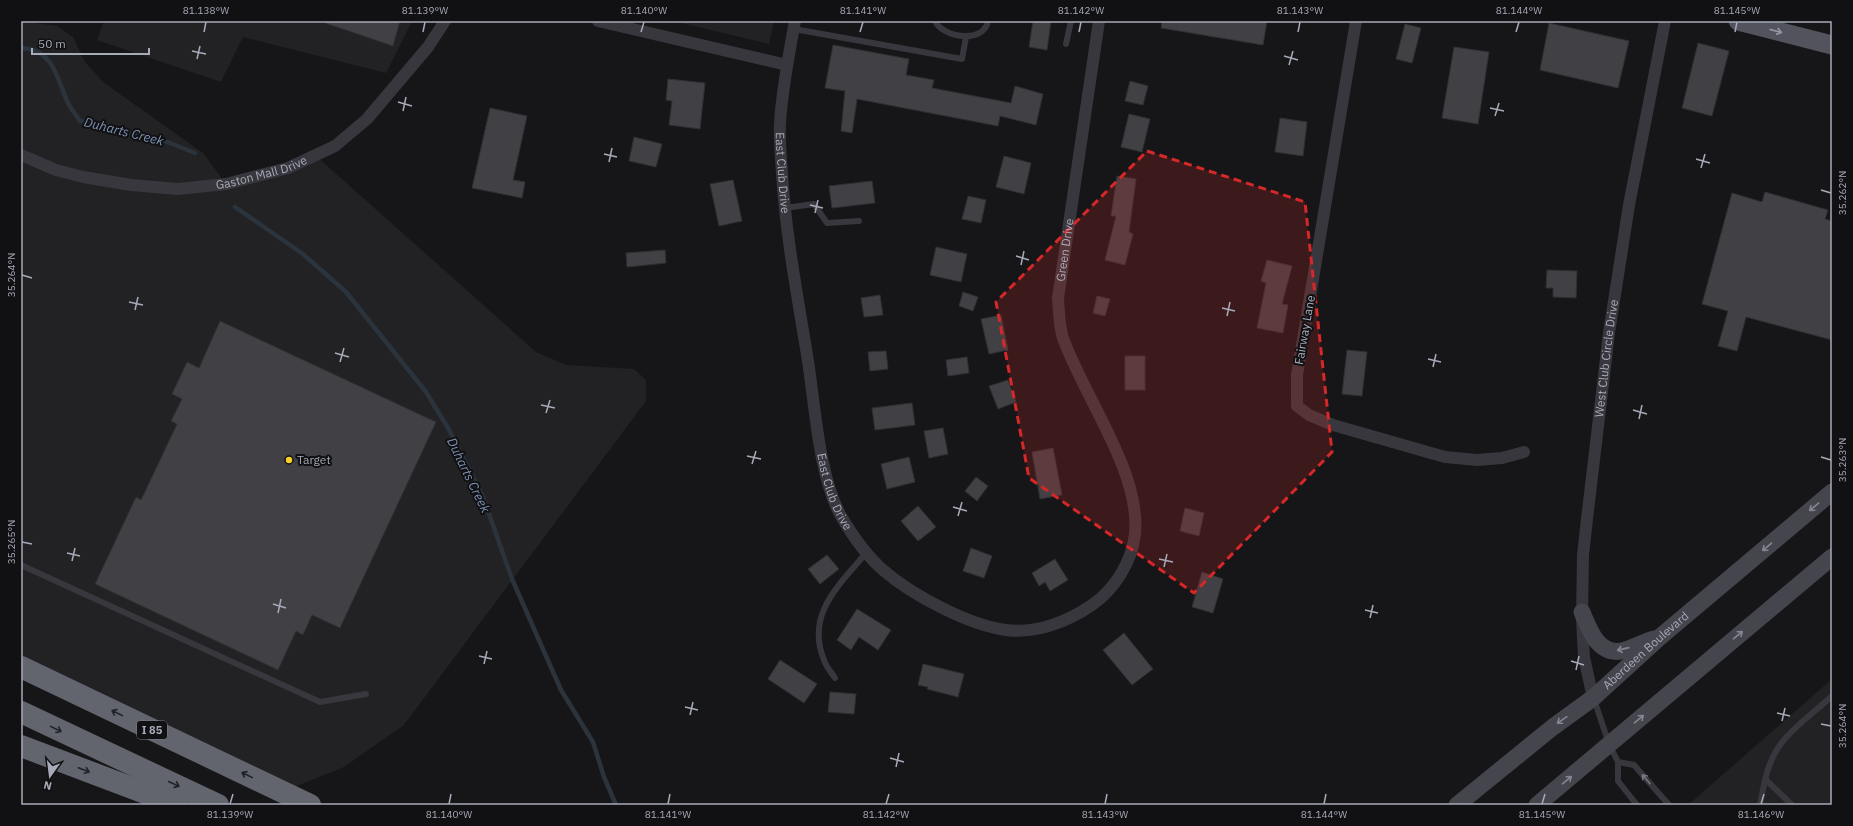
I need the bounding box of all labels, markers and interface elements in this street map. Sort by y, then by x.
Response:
text: 81.138°W [183,4,229,17]
text: 81.139°W [402,4,448,17]
text: 81.140°W [621,4,667,17]
text: 81.141°W [840,4,886,17]
text: 81.142°W [1058,4,1104,17]
text: 81.143°W [1277,4,1323,17]
text: 81.144°W [1496,4,1542,17]
text: 81.145°W [1714,4,1760,17]
one-way arrow [1769,28,1782,35]
scale bar [32,30,149,56]
text: 50 m [38,36,66,51]
water label: Duharts Creek [82,113,166,150]
street label: East Club Drive [773,132,793,215]
street label: Gaston Mall Drive [215,152,310,192]
text: 35.262°N [1836,171,1849,215]
street label: Green Drive [1053,217,1077,283]
text: 35.264°N [5,253,18,297]
street label: Fairway Lane [1291,294,1318,366]
street label: West Club Circle Drive [1591,298,1621,418]
water label: Duharts Creek [443,435,494,516]
text: 35.263°N [1836,438,1849,482]
place label: Target [297,452,331,467]
street label: East Club Drive [814,452,856,533]
marker: Target [284,455,294,465]
one-way arrow [1809,502,1820,511]
text: 35.265°N [5,520,18,564]
one-way arrow [1761,542,1772,551]
street label: Aberdeen Boulevard [1599,608,1692,693]
one-way arrow [1733,631,1744,640]
one-way arrow [1616,645,1629,653]
text: 35.264°N [1836,704,1849,748]
one-way arrow [111,709,123,716]
one-way arrow [1634,715,1644,724]
one-way arrow [1556,716,1567,724]
road number: I 85 [137,721,167,739]
one-way arrow [50,726,62,733]
north arrow [30,756,70,796]
one-way arrow [77,767,89,775]
one-way arrow [241,771,253,778]
one-way arrow [1641,774,1650,785]
one-way arrow [1562,775,1572,784]
text: N [42,778,53,793]
one-way arrow [167,781,179,788]
text: 81.139°W [207,808,253,821]
text: 81.140°W [426,808,472,821]
text: 81.141°W [645,808,691,821]
text: 81.142°W [863,808,909,821]
text: 81.143°W [1082,808,1128,821]
text: 81.144°W [1301,808,1347,821]
text: 81.145°W [1519,808,1565,821]
text: 81.146°W [1738,808,1784,821]

